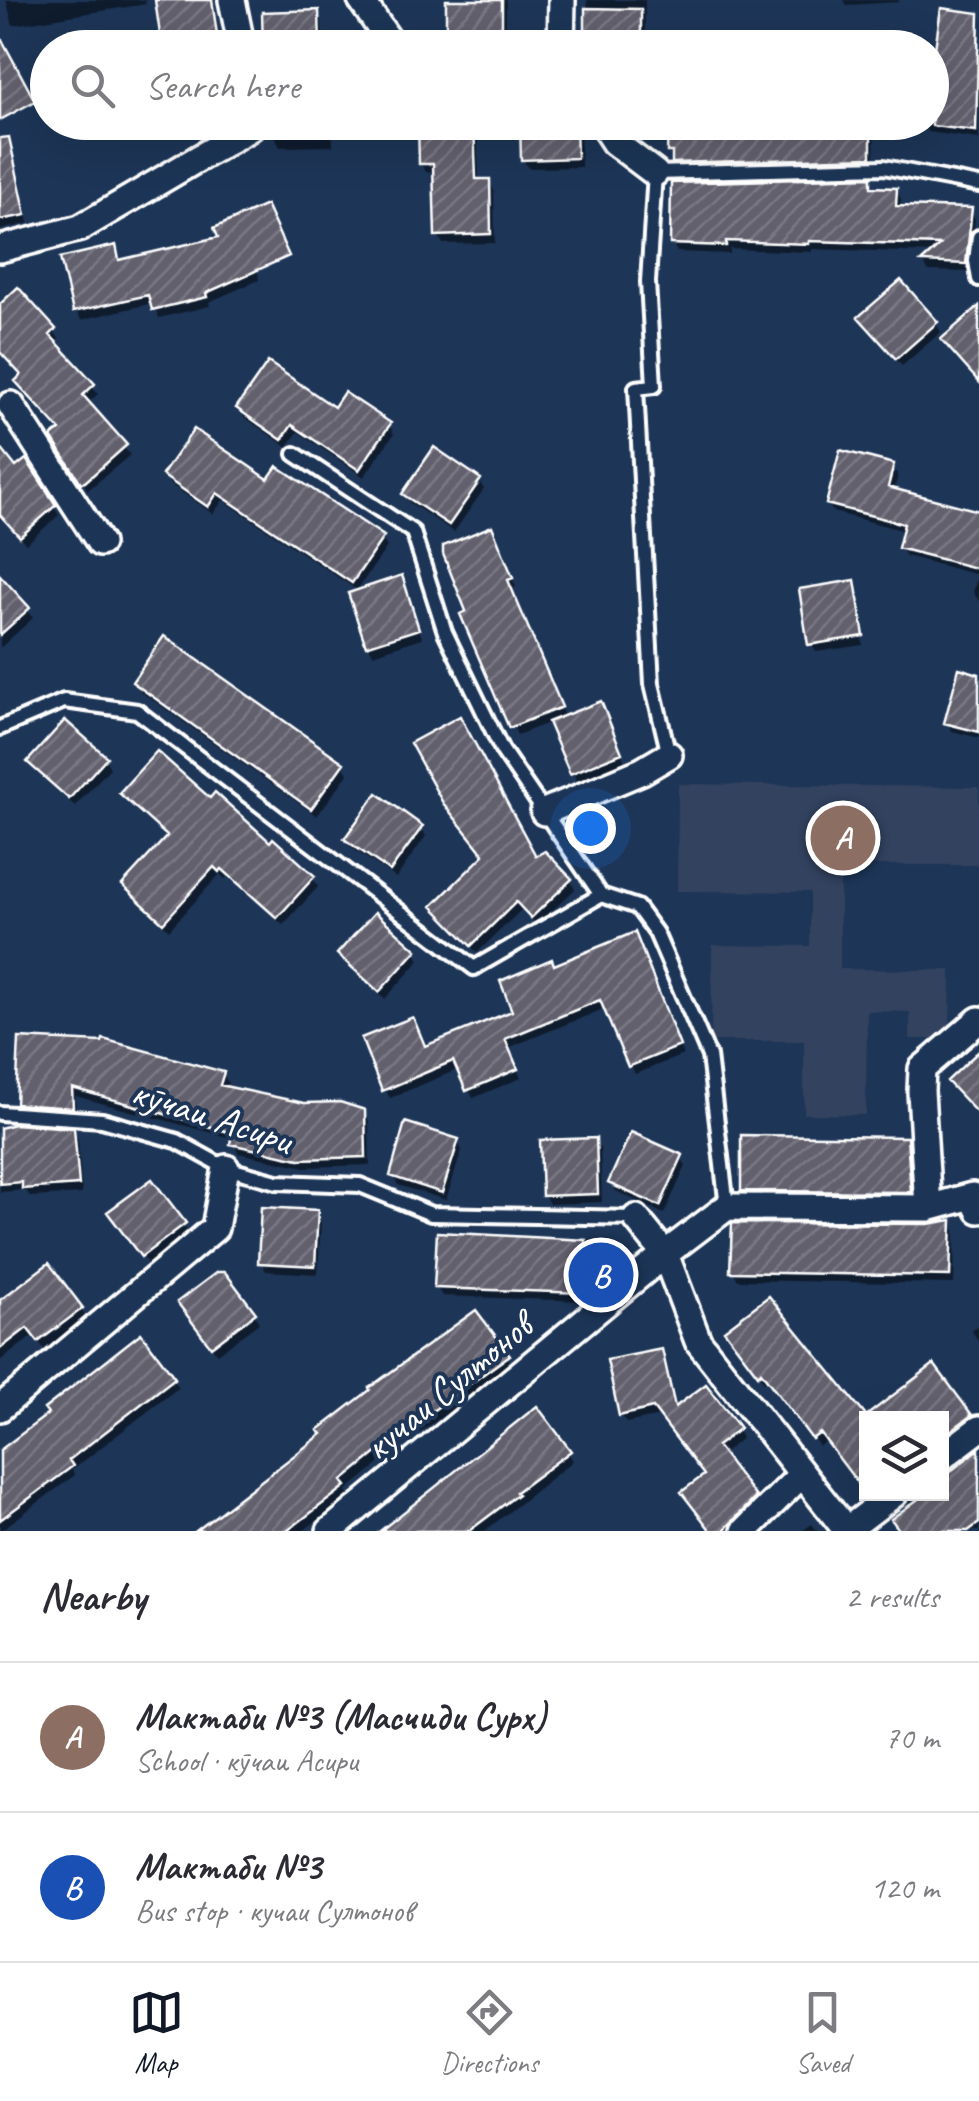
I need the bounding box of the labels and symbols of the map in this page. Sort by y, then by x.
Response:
pin: A [810,800,876,876]
your location [565,803,616,854]
street label: кӯчаи Асири [125,1067,300,1166]
pin: B [568,1238,634,1312]
street label: кучаи Султонов [353,1297,548,1472]

